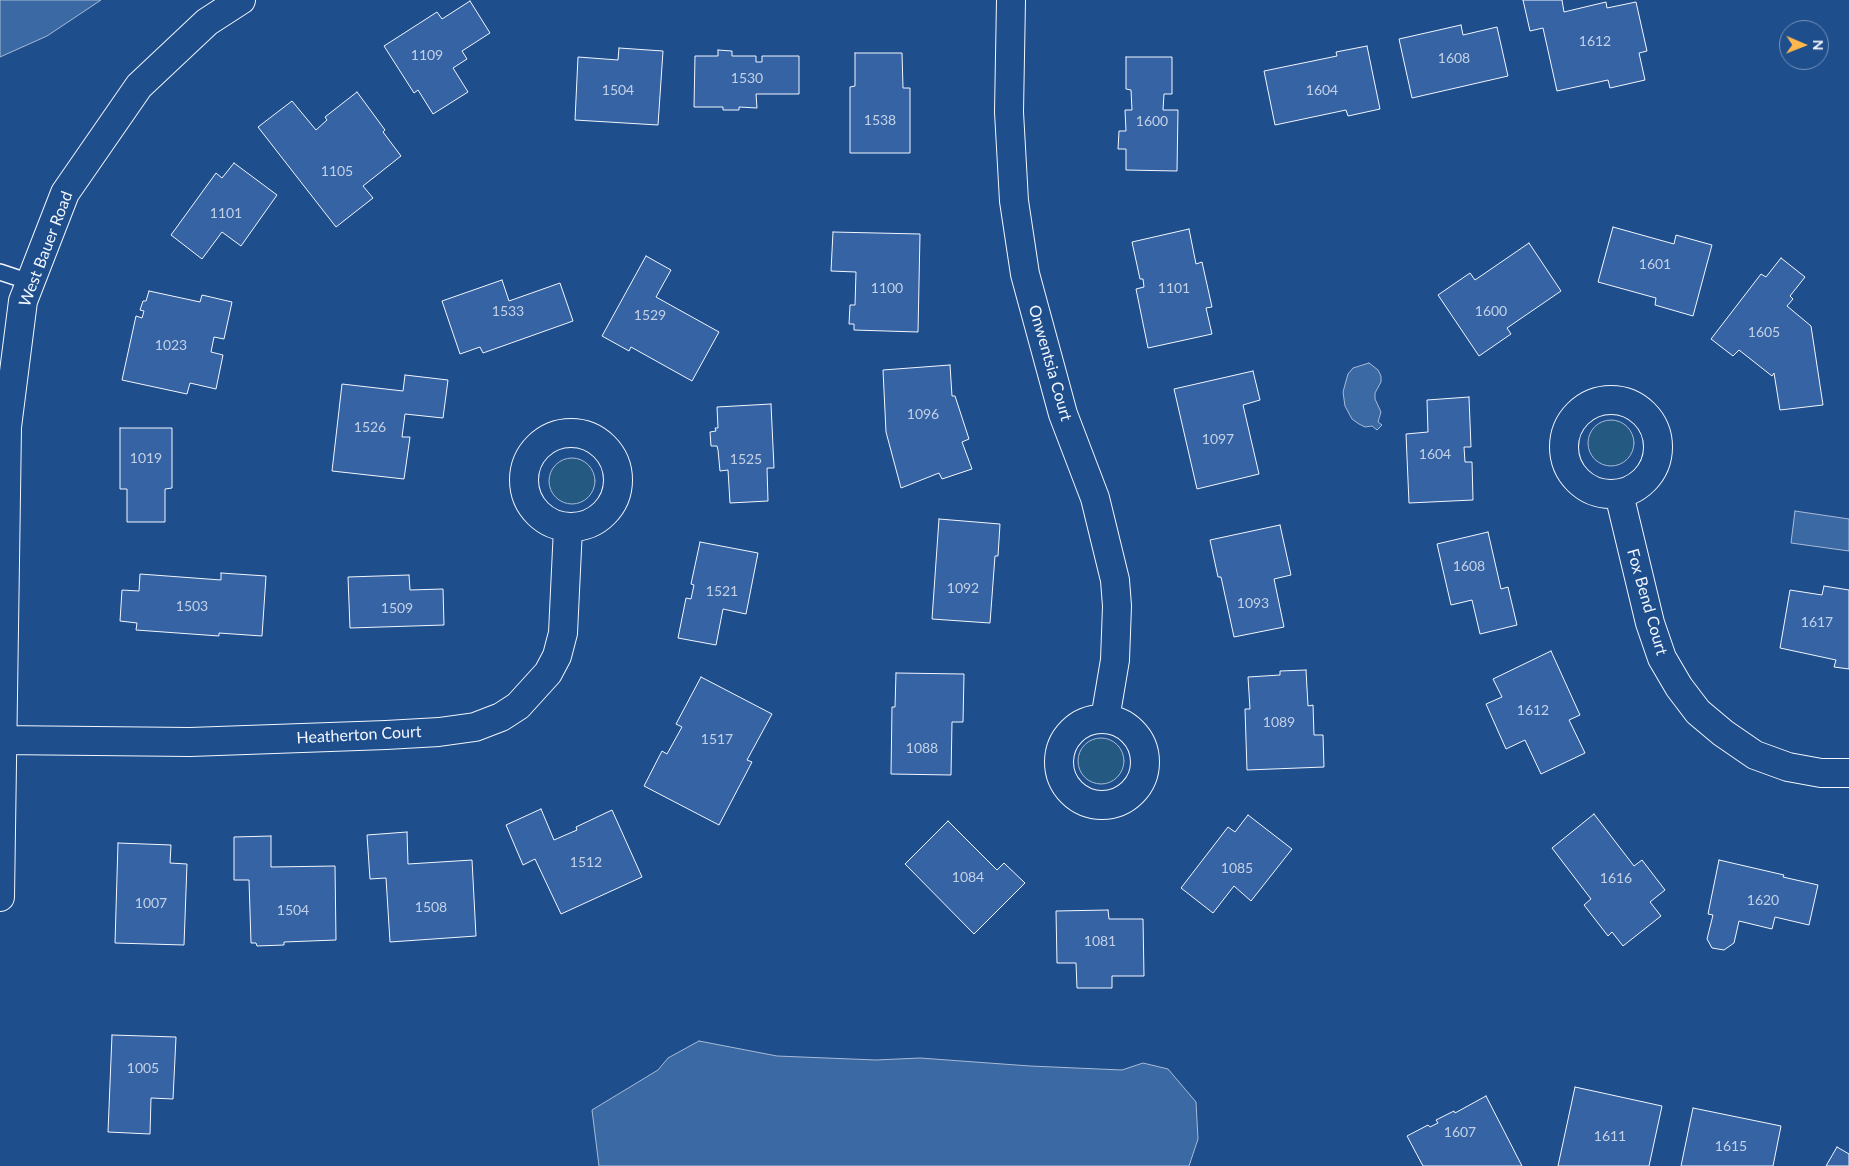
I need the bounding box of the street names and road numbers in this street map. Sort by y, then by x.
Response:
street label: West Bauer Road [15,189,77,309]
street label: Onwentsia Court [1024,303,1076,423]
street label: Fox Bend Court [1623,547,1671,657]
street label: Heatherton Court [296,722,422,748]

